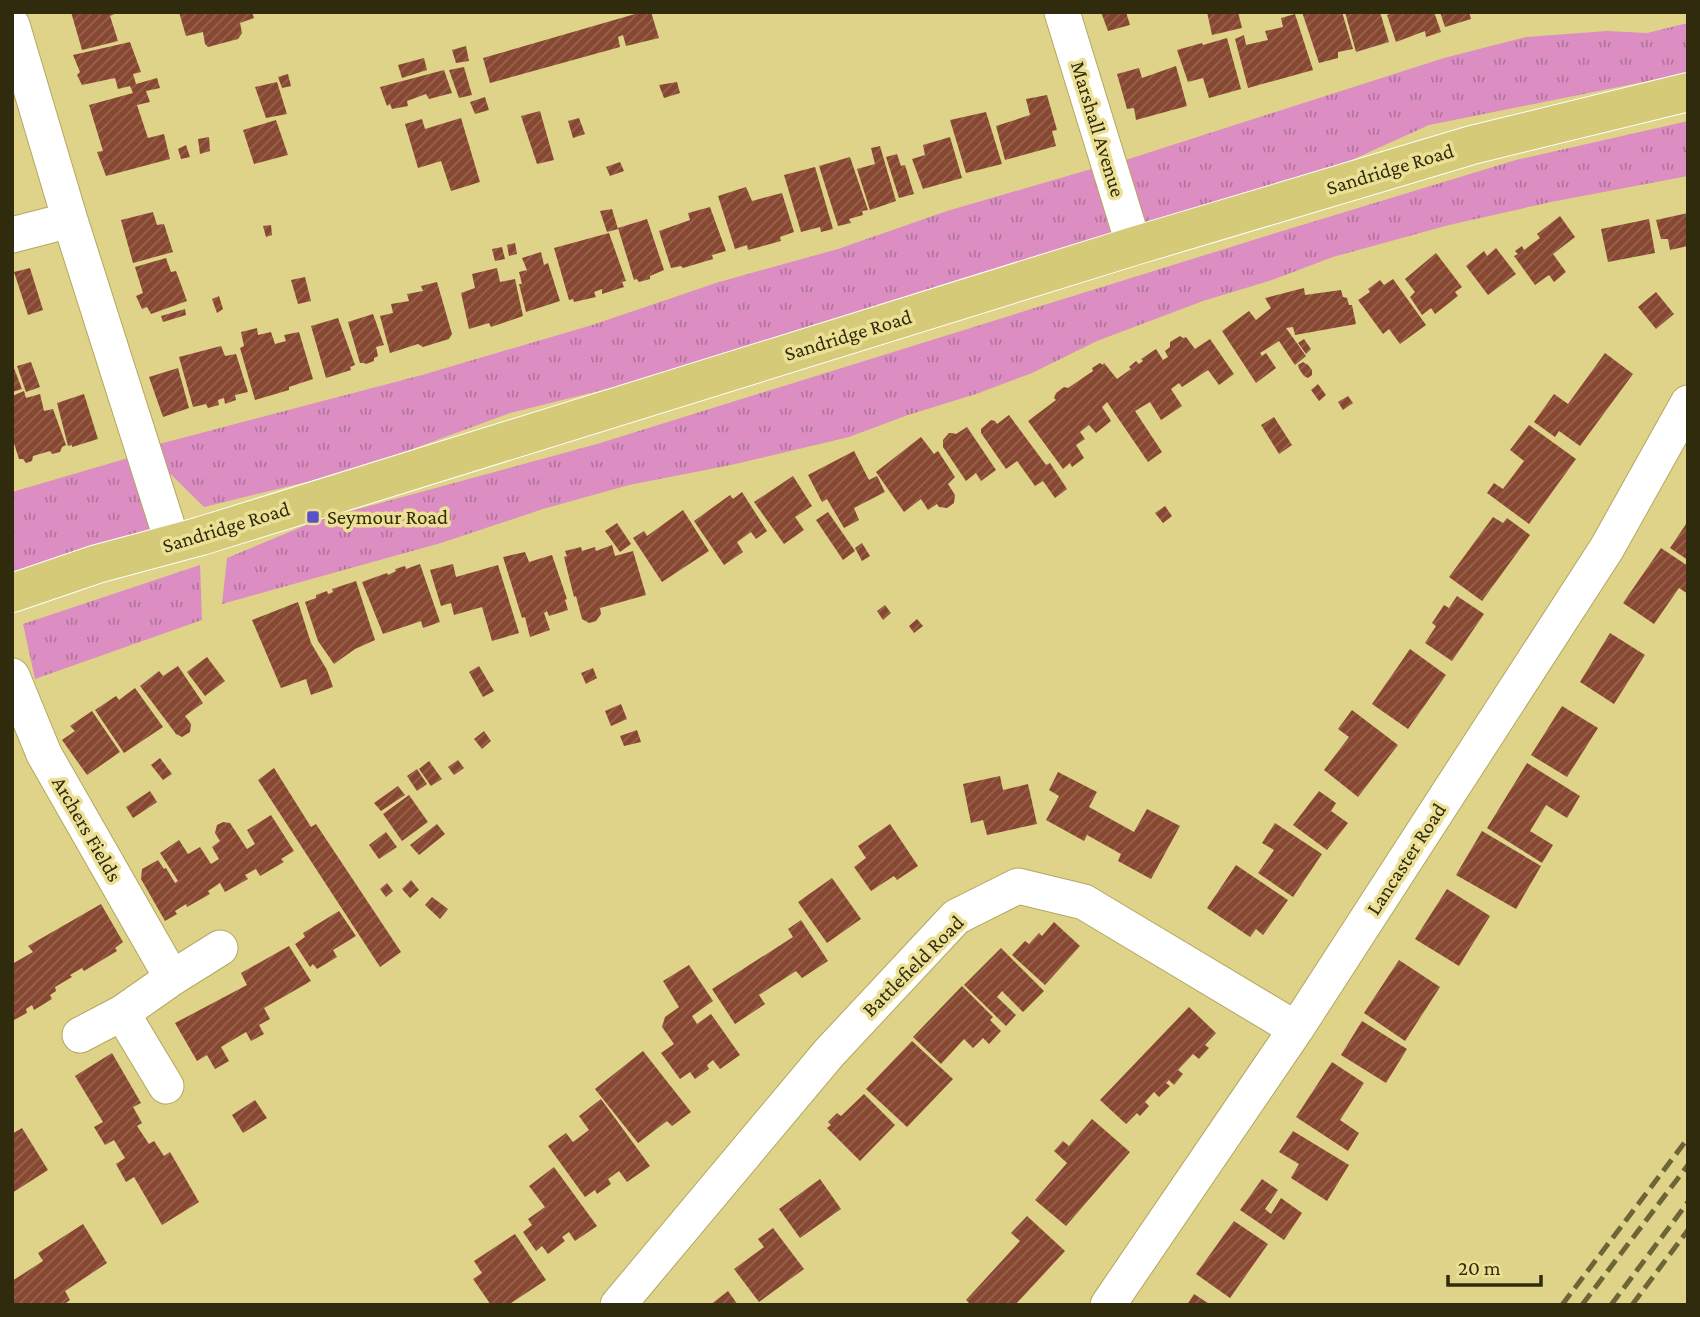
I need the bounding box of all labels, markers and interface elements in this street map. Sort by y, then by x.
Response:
street label: Marshall Avenue [1066,58,1130,200]
street label: Sandridge Road [1324,138,1456,200]
street label: Sandridge Road [782,304,914,366]
street label: Sandridge Road [160,496,292,558]
place label: Seymour Road [327,505,448,529]
marker: Seymour Road [305,509,321,525]
street label: Archers Fields [47,772,127,886]
street label: Lancaster Road [1361,799,1451,919]
street label: Battlefield Road [857,910,969,1022]
scale bar [1448,1244,1541,1288]
text: 20 m [1458,1256,1501,1280]

